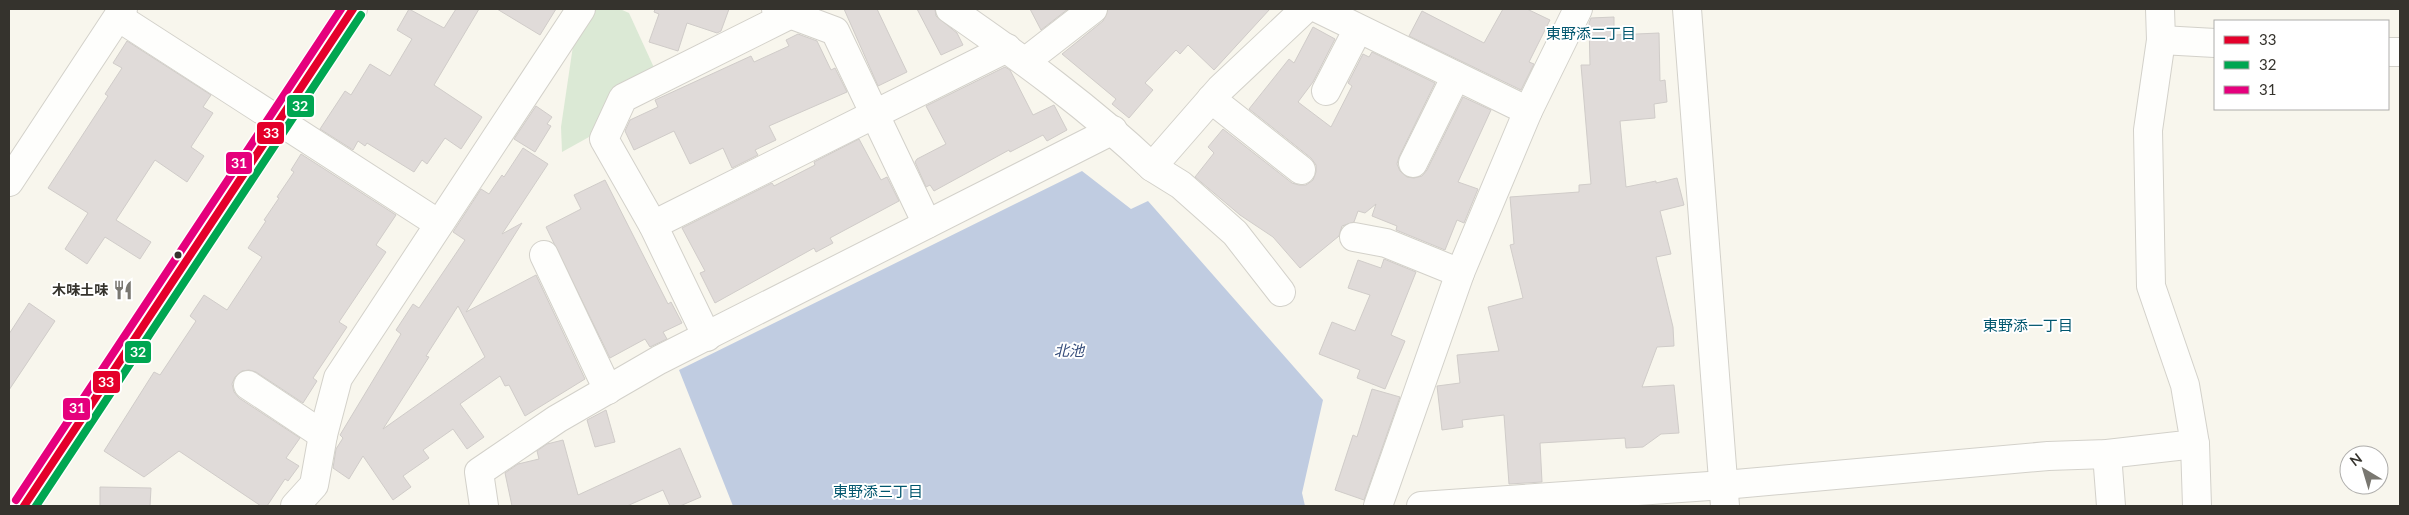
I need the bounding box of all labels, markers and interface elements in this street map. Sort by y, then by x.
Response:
legend [2214,20,2389,110]
district label: 東野添二丁目 [1546,24,1636,42]
text: 33 [2259,30,2276,48]
text: 32 [2259,55,2276,73]
text: 31 [2259,80,2276,98]
line badge: 32 [286,94,315,118]
text: 32 [292,97,308,114]
line badge: 33 [256,121,285,145]
text: 33 [263,124,279,141]
line badge: 31 [225,151,253,175]
text: 31 [231,154,247,171]
unlabelled marker [173,250,183,260]
restaurant icon: 木味土味 [112,279,134,301]
place label: 木味土味 [52,281,109,298]
district label: 東野添一丁目 [1983,316,2073,334]
line badge: 32 [124,340,152,364]
water label: 北池 [1054,341,1086,359]
text: 32 [130,343,146,360]
line badge: 33 [92,370,121,394]
text: 33 [98,373,114,390]
line badge: 31 [62,397,91,421]
text: 31 [69,399,85,416]
north arrow [2339,445,2389,495]
text: N [2346,449,2365,469]
district label: 東野添三丁目 [833,482,923,500]

